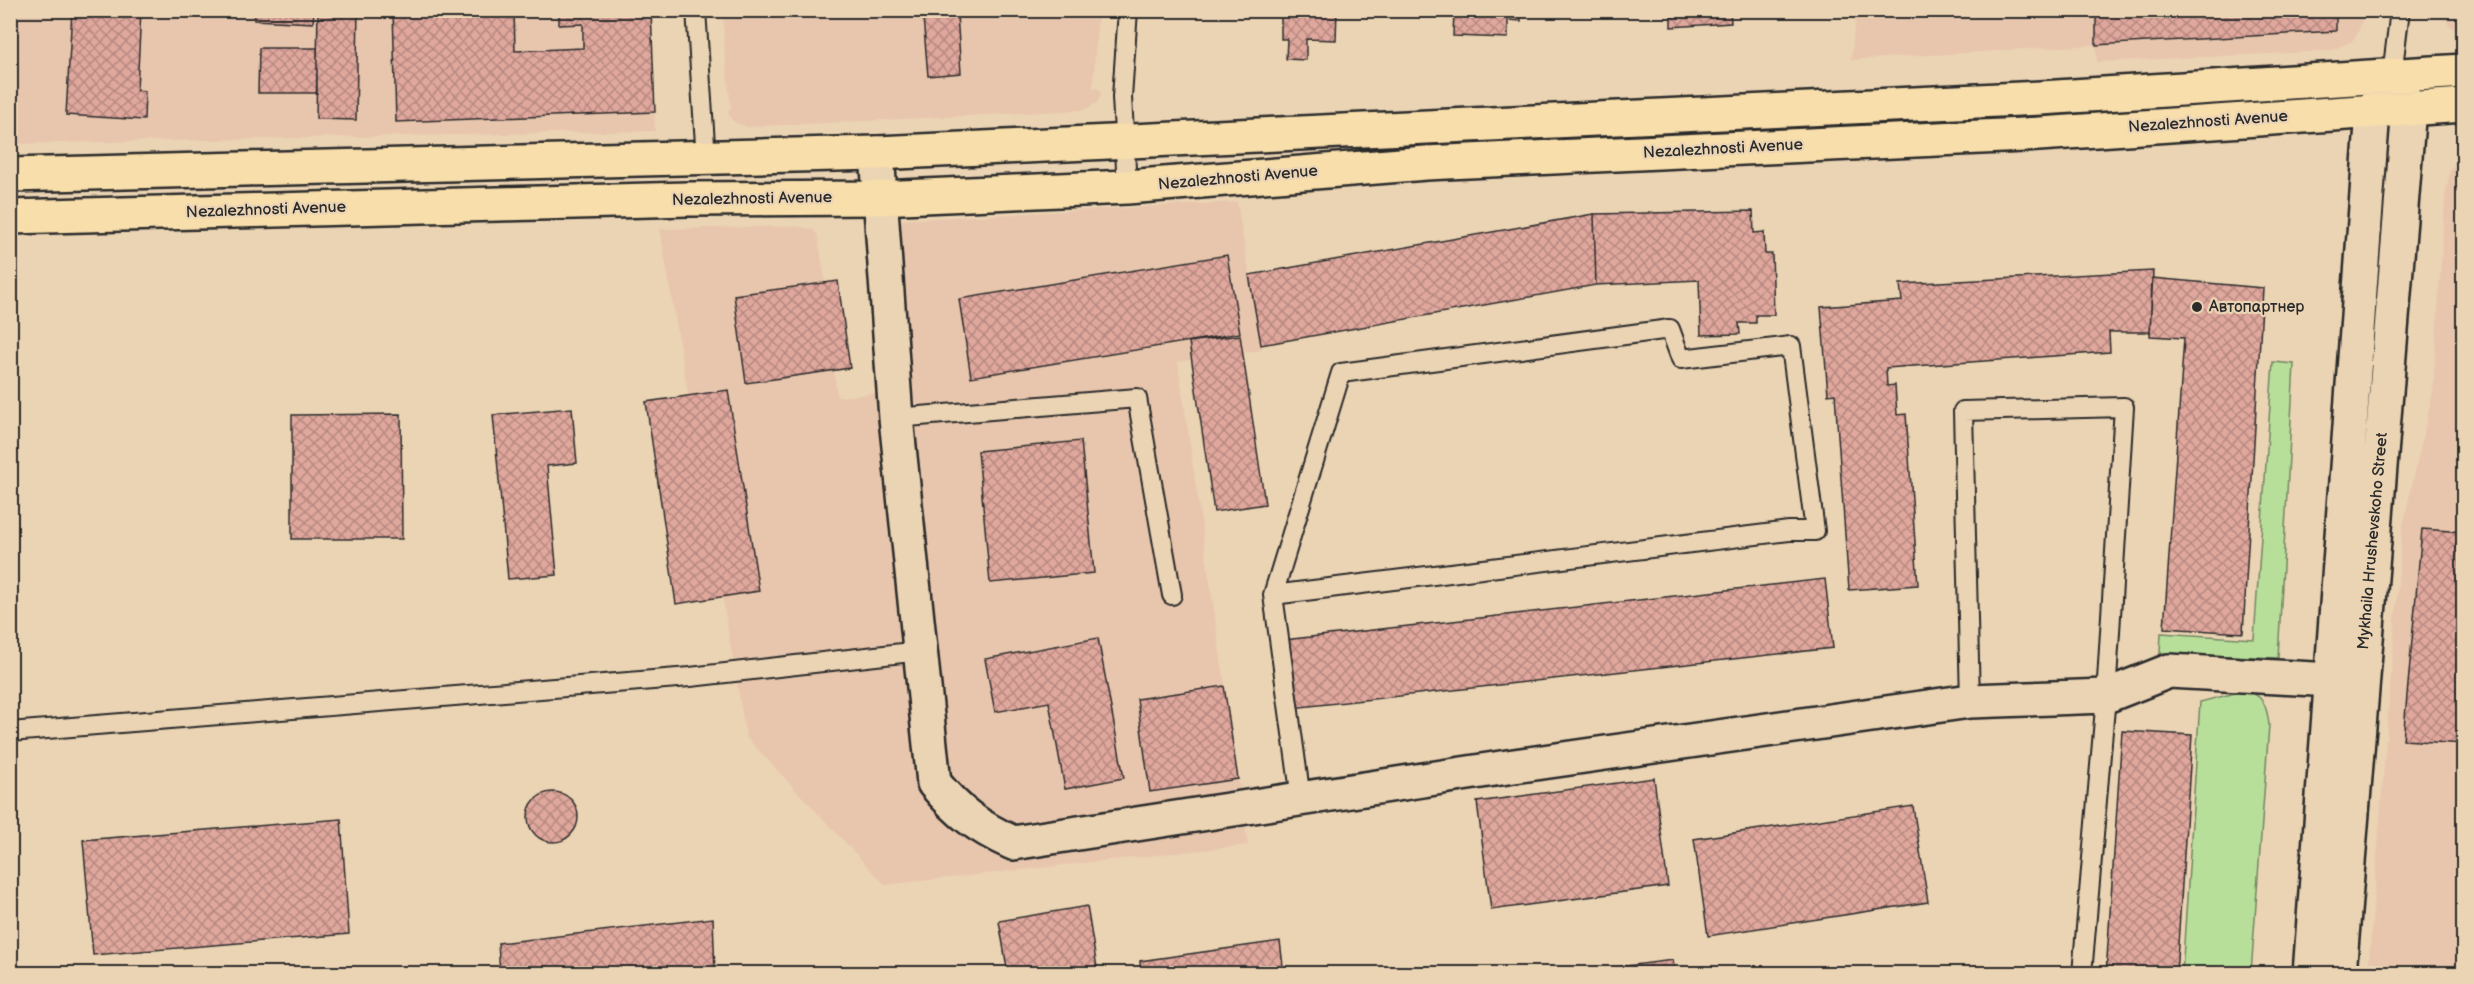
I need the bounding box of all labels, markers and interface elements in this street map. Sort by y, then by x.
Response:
street label: Nezalezhnosti Avenue [2127,107,2289,137]
street label: Nezalezhnosti Avenue [1643,135,1804,163]
street label: Nezalezhnosti Avenue [1157,162,1319,194]
street label: Nezalezhnosti Avenue [672,188,833,210]
street label: Nezalezhnosti Avenue [186,198,347,222]
place label: Автопартнер [2208,298,2304,317]
marker: Автопартнер [2190,300,2204,314]
street label: Mykhaila Hrushevskoho Street [2354,431,2392,650]

